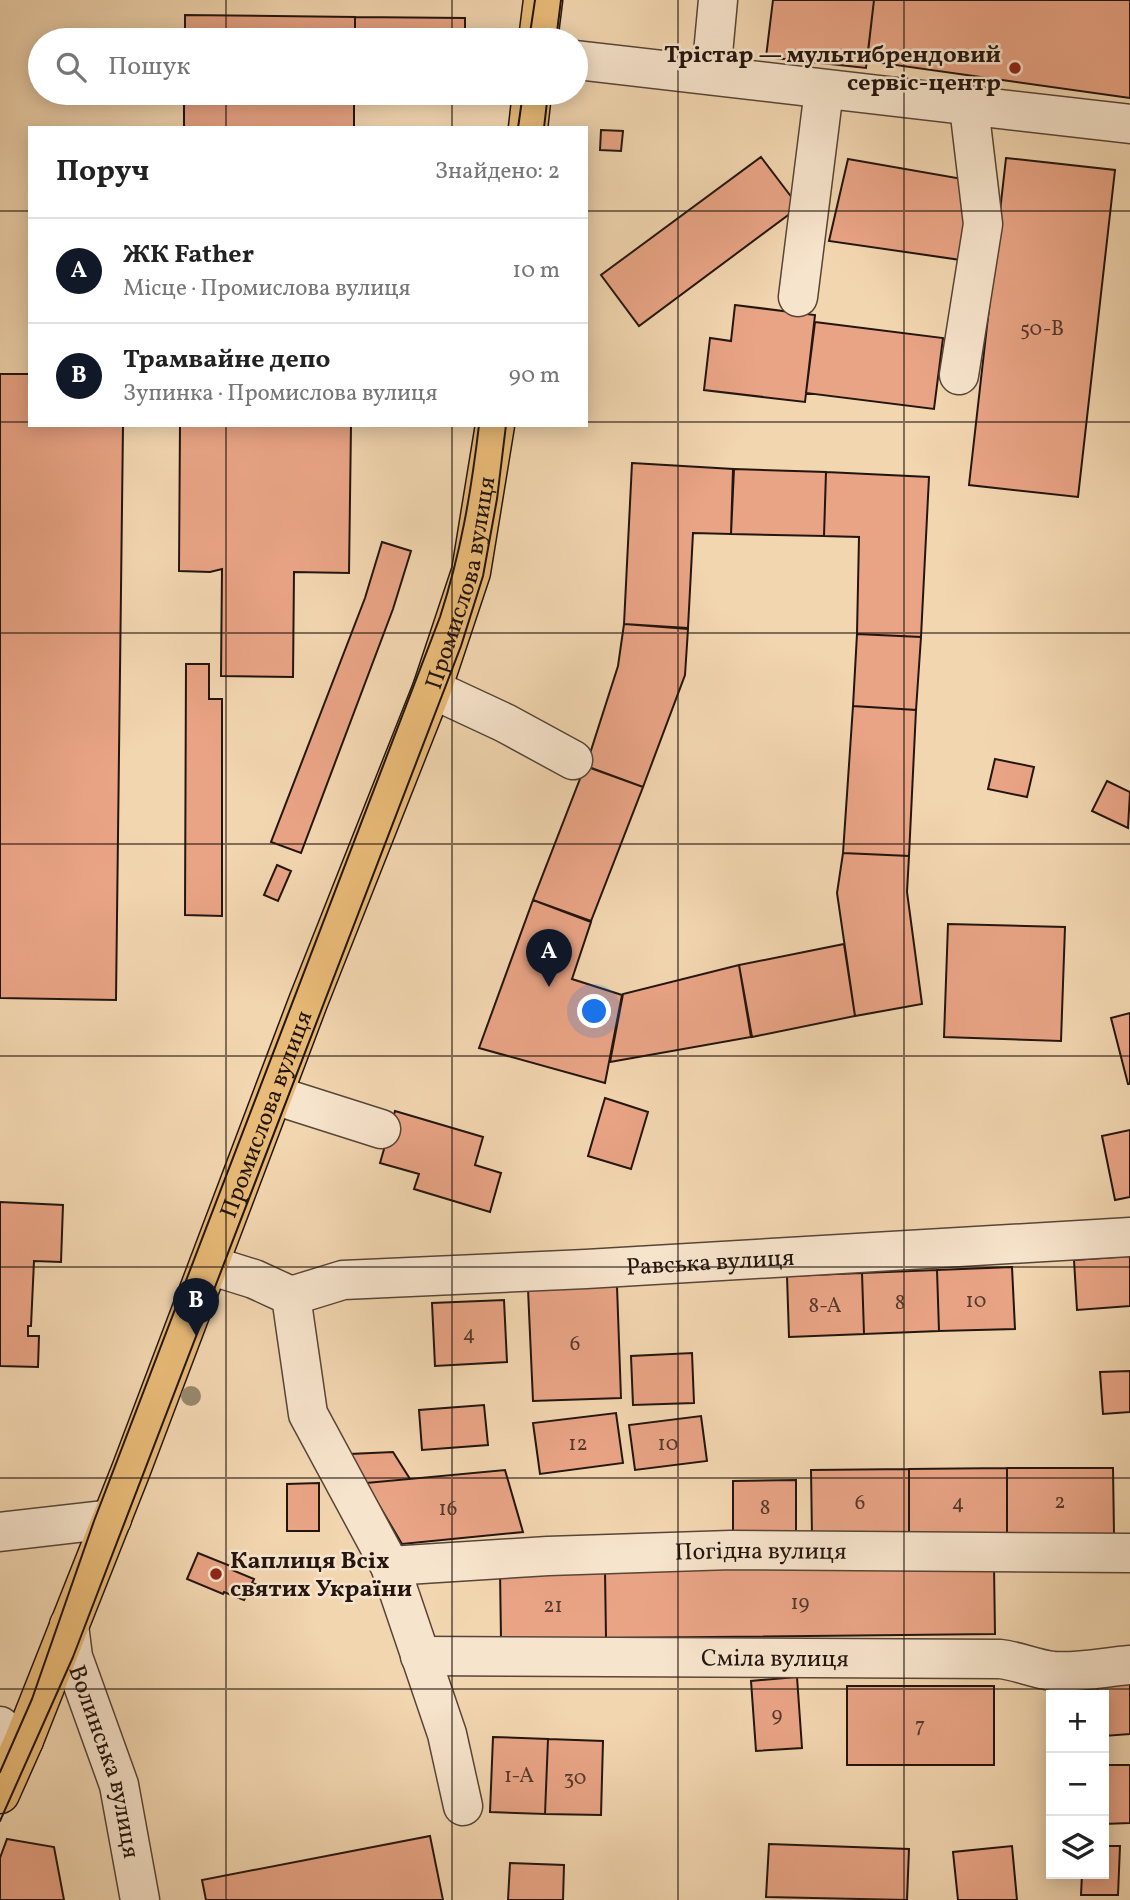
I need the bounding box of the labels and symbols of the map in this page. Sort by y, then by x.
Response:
place label: Трістар — мультибрендовий сервіс-центр [664,39,1001,101]
marker: Трістар — мультибрендовий сервіс-центр [1007,60,1023,76]
house number: 50-В [1020,315,1064,344]
street label: Промислова вулиця [418,474,505,694]
pin: A [526,929,572,987]
your location [577,994,611,1028]
street label: Промислова вулиця [213,1006,322,1223]
street label: Равська вулиця [625,1242,795,1286]
pin: B [173,1278,219,1336]
house number: 10 [966,1287,986,1316]
house number: 8 [895,1289,905,1318]
house number: 8-А [809,1292,842,1321]
house number: 4 [463,1320,475,1349]
house number: 6 [570,1330,580,1359]
house number: 12 [568,1430,588,1459]
house number: 10 [658,1430,678,1459]
house number: 2 [1054,1488,1066,1517]
house number: 6 [855,1489,865,1518]
house number: 4 [952,1489,964,1518]
house number: 8 [760,1494,770,1523]
house number: 16 [439,1495,457,1524]
street label: Погідна вулиця [674,1535,847,1571]
place label: Каплиця Всіх святих України [230,1545,412,1607]
marker: Каплиця Всіх святих України [208,1566,224,1582]
house number: 19 [790,1589,810,1618]
house number: 21 [543,1592,563,1621]
street label: Сміла вулиця [701,1642,849,1677]
street label: Волинська вулиця [58,1661,147,1861]
house number: 9 [772,1701,783,1730]
house number: 7 [915,1712,925,1741]
house number: 1-А [504,1762,534,1791]
house number: 30 [564,1764,586,1793]

